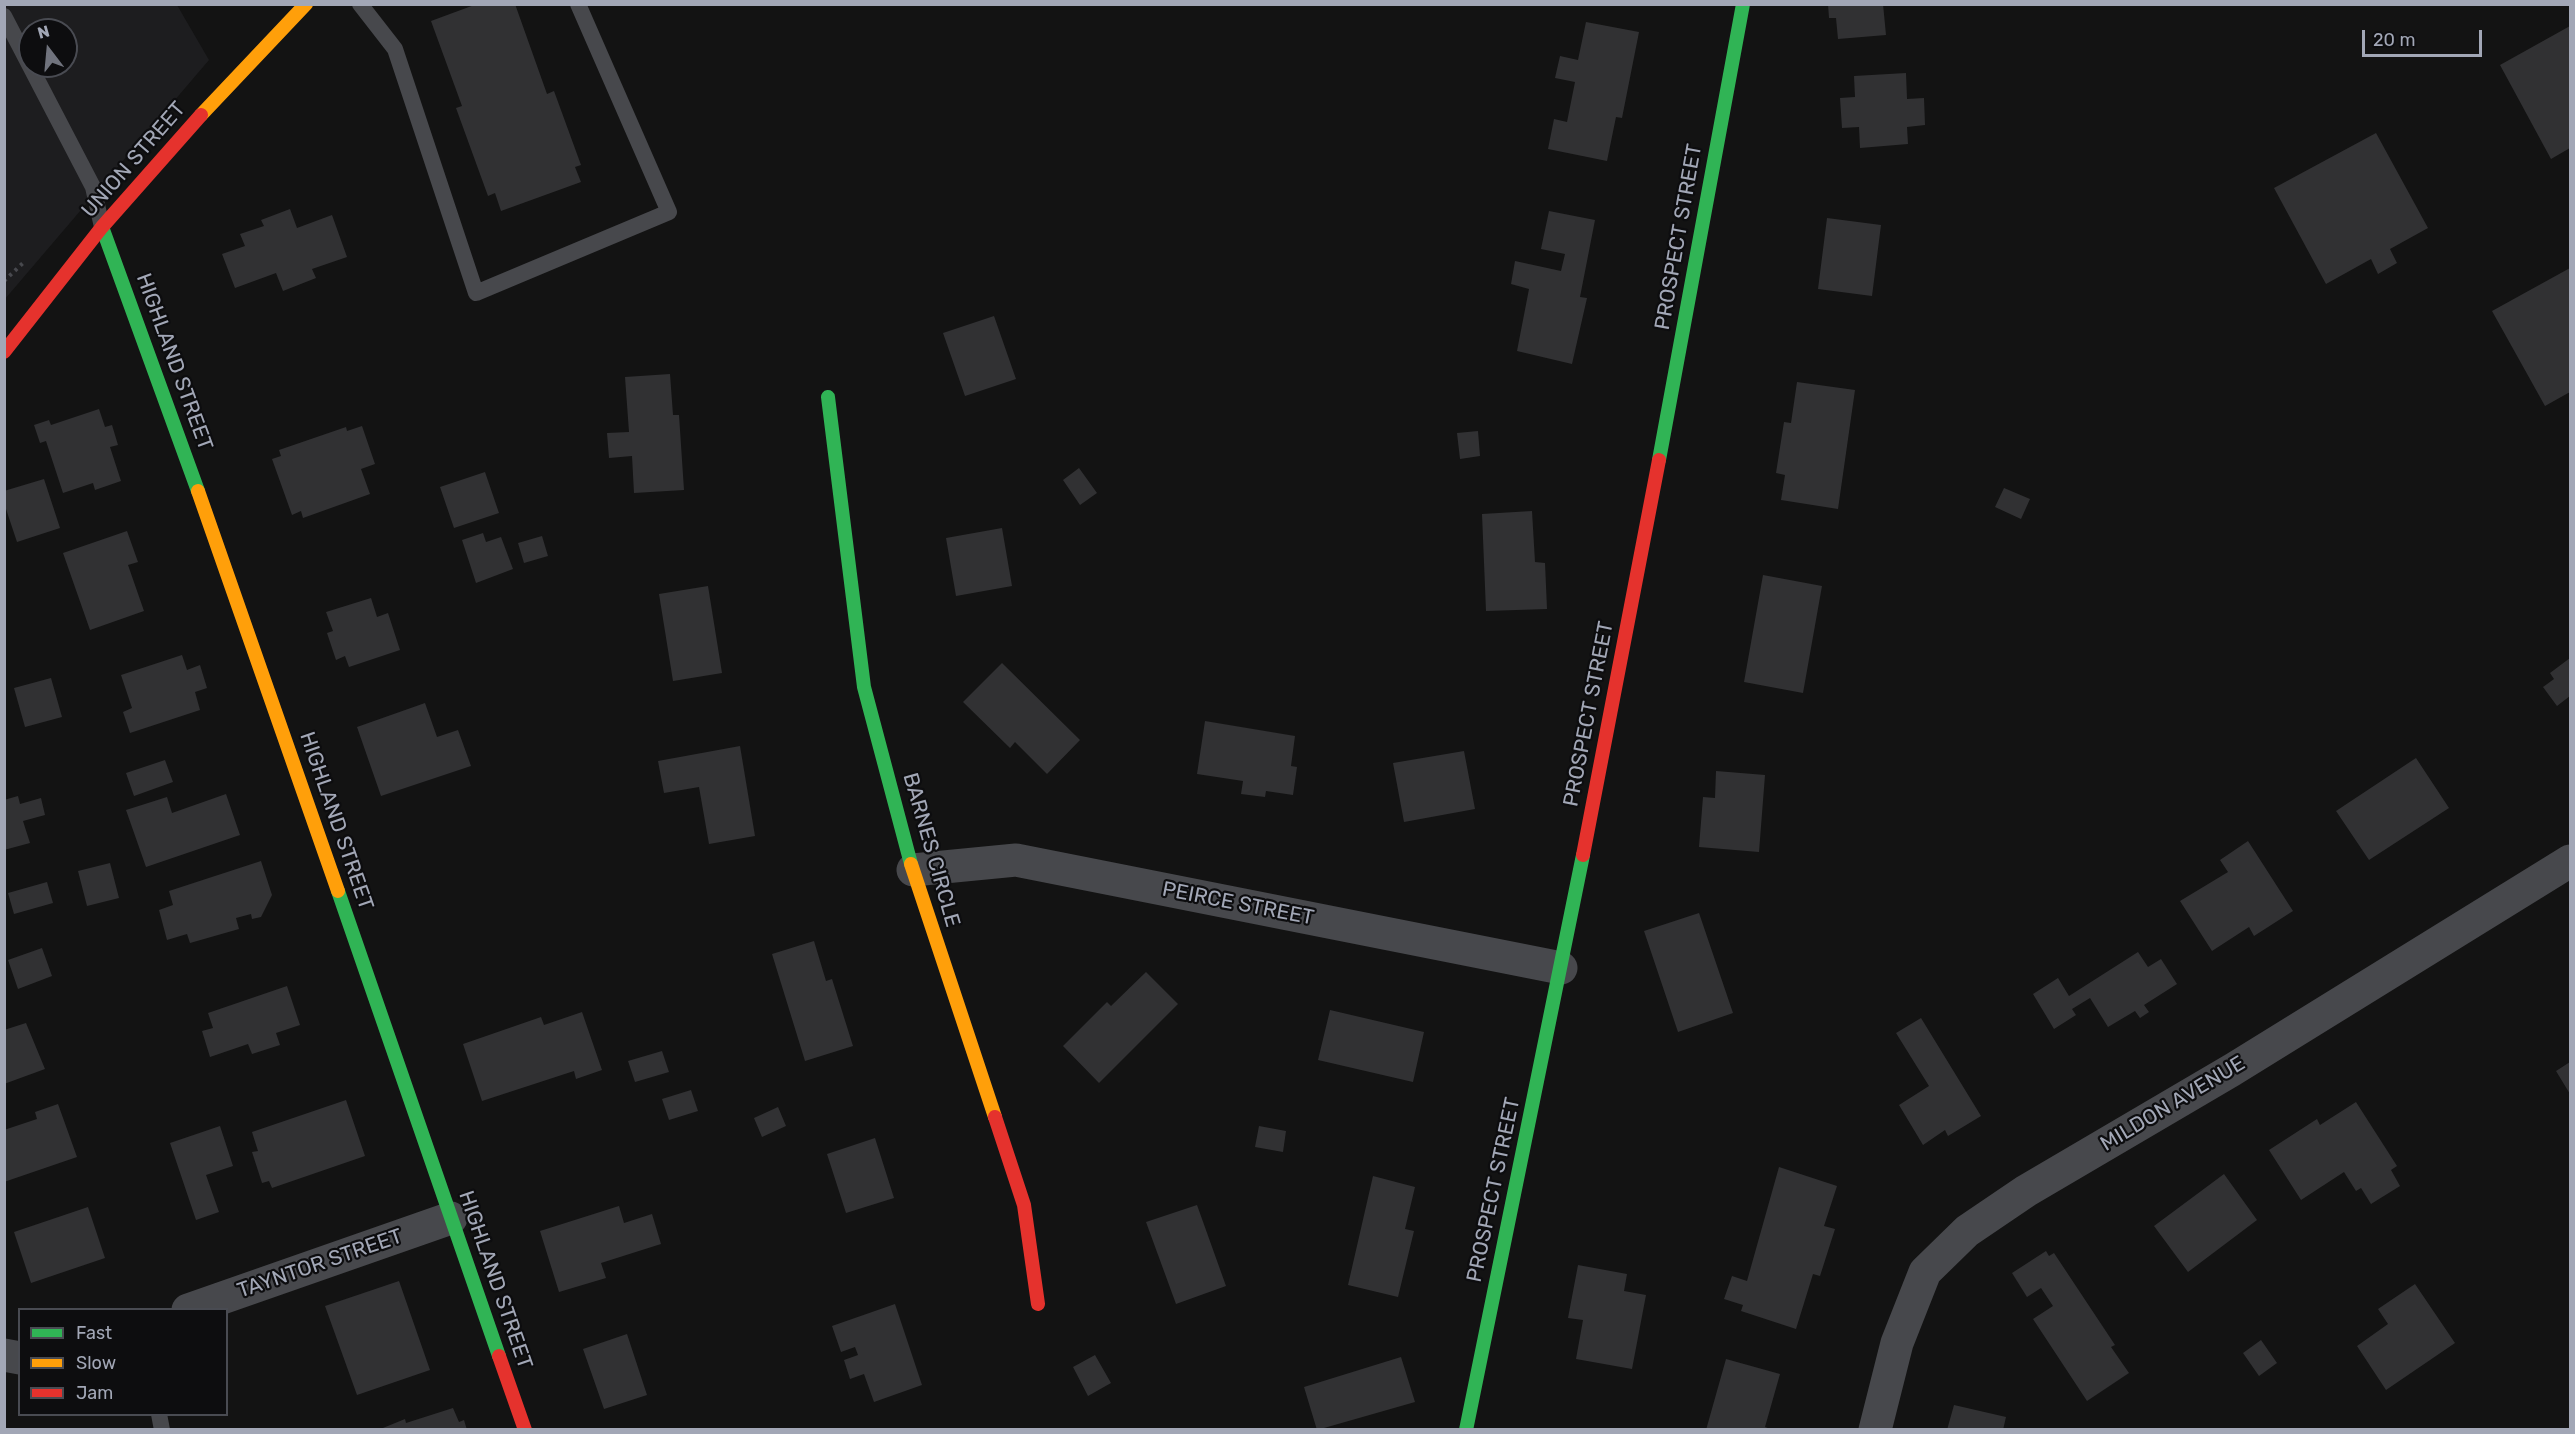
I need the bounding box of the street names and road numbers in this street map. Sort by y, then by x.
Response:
street label: UNION STREET [77,97,191,223]
street label: PROSPECT STREET [1650,142,1708,332]
street label: HIGHLAND STREET [130,270,218,454]
street label: PROSPECT STREET [1559,619,1619,809]
street label: HIGHLAND STREET [294,729,378,913]
street label: BARNES CIRCLE [897,770,965,930]
street label: PEIRCE STREET [1160,877,1316,931]
street label: MILDON AVENUE [2096,1051,2250,1157]
street label: PROSPECT STREET [1462,1095,1526,1285]
street label: HIGHLAND STREET [453,1188,537,1372]
street label: TAYNTOR STREET [234,1224,406,1304]

